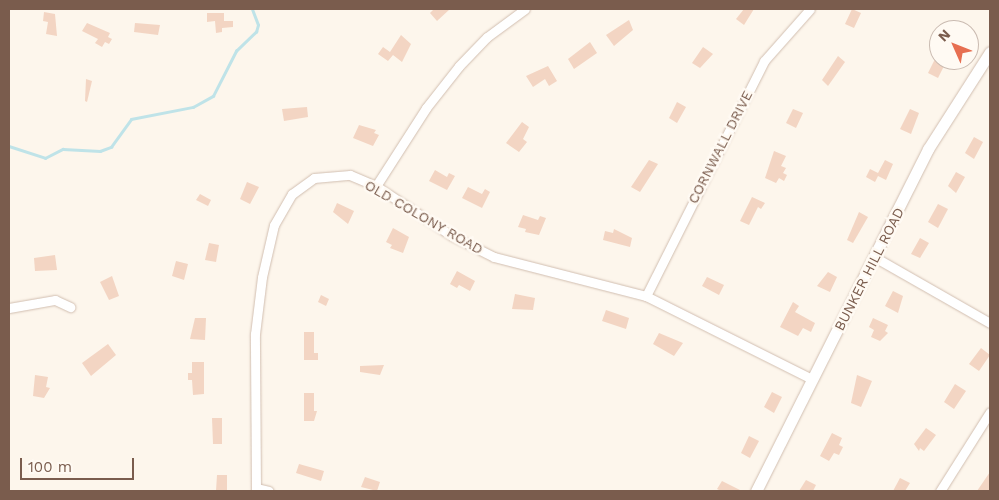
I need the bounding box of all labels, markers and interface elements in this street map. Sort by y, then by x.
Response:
north arrow [929,20,979,70]
text: N [935,26,953,45]
street label: CORNWALL DRIVE [684,88,756,206]
street label: OLD COLONY ROAD [362,176,486,258]
street label: BUNKER HILL ROAD [831,205,907,333]
scale bar [22,448,136,480]
text: 100 m [28,458,72,476]

